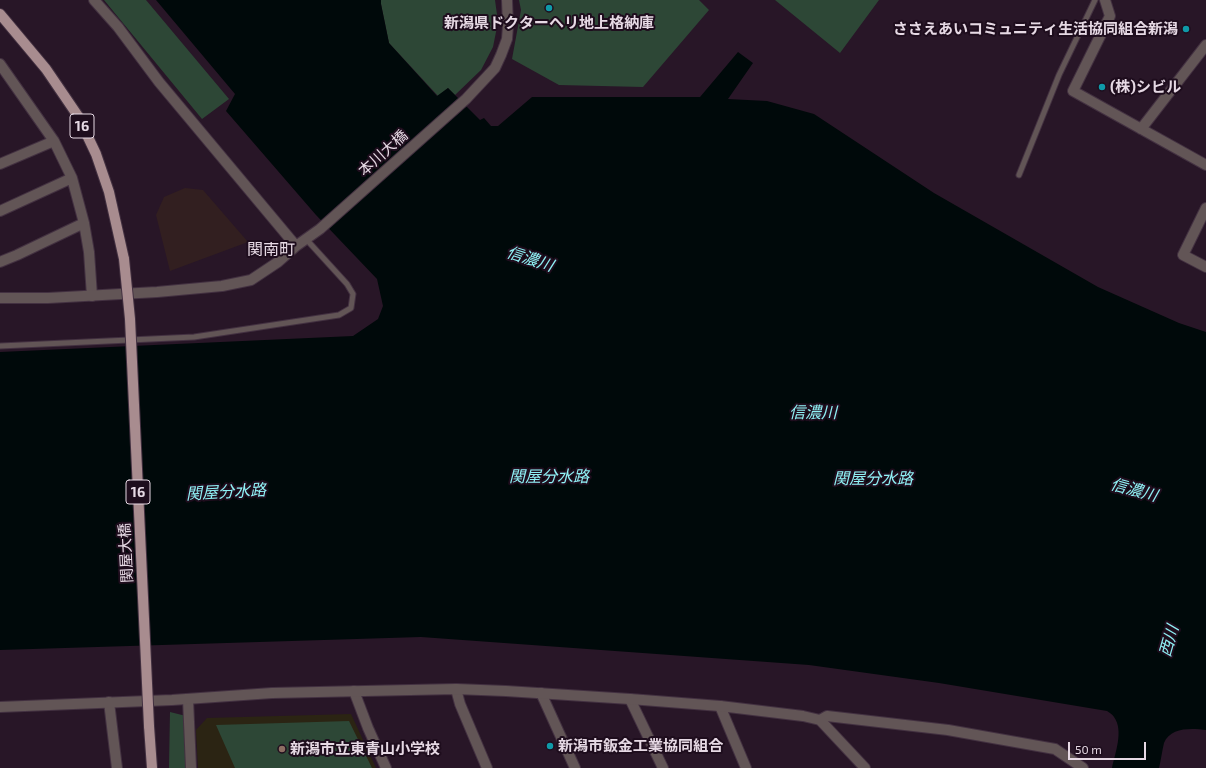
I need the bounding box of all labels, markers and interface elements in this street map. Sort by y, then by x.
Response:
marker: 新潟県ドクターヘリ地上格納庫 [544,3,554,13]
place label: 新潟県ドクターヘリ地上格納庫 [444,14,654,32]
place label: ささえあいコミュニティ生活協同組合新潟 [893,20,1178,38]
marker: ささえあいコミュニティ生活協同組合新潟 [1181,24,1191,34]
place label: (株)シビル [1110,78,1181,96]
marker: (株)シビル [1097,82,1107,92]
road number: 16 [70,114,94,138]
street label: 本川大橋 [355,126,411,180]
district label: 関南町 [247,240,295,260]
water label: 信濃川 [504,242,556,276]
water label: 信濃川 [789,403,837,423]
water label: 関屋分水路 [509,467,589,487]
water label: 関屋分水路 [833,469,913,489]
water label: 信濃川 [1108,475,1160,505]
road number: 16 [126,480,150,504]
water label: 関屋分水路 [186,480,266,504]
street label: 関屋大橋 [115,523,137,583]
water label: 西川 [1155,623,1183,659]
scale bar [1070,734,1148,760]
place label: 新潟市鈑金工業協同組合 [558,737,723,755]
place label: 新潟市立東青山小学校 [290,740,440,758]
marker: 新潟市鈑金工業協同組合 [545,741,555,751]
text: 50 m [1075,742,1102,756]
marker: 新潟市立東青山小学校 [277,744,287,754]

